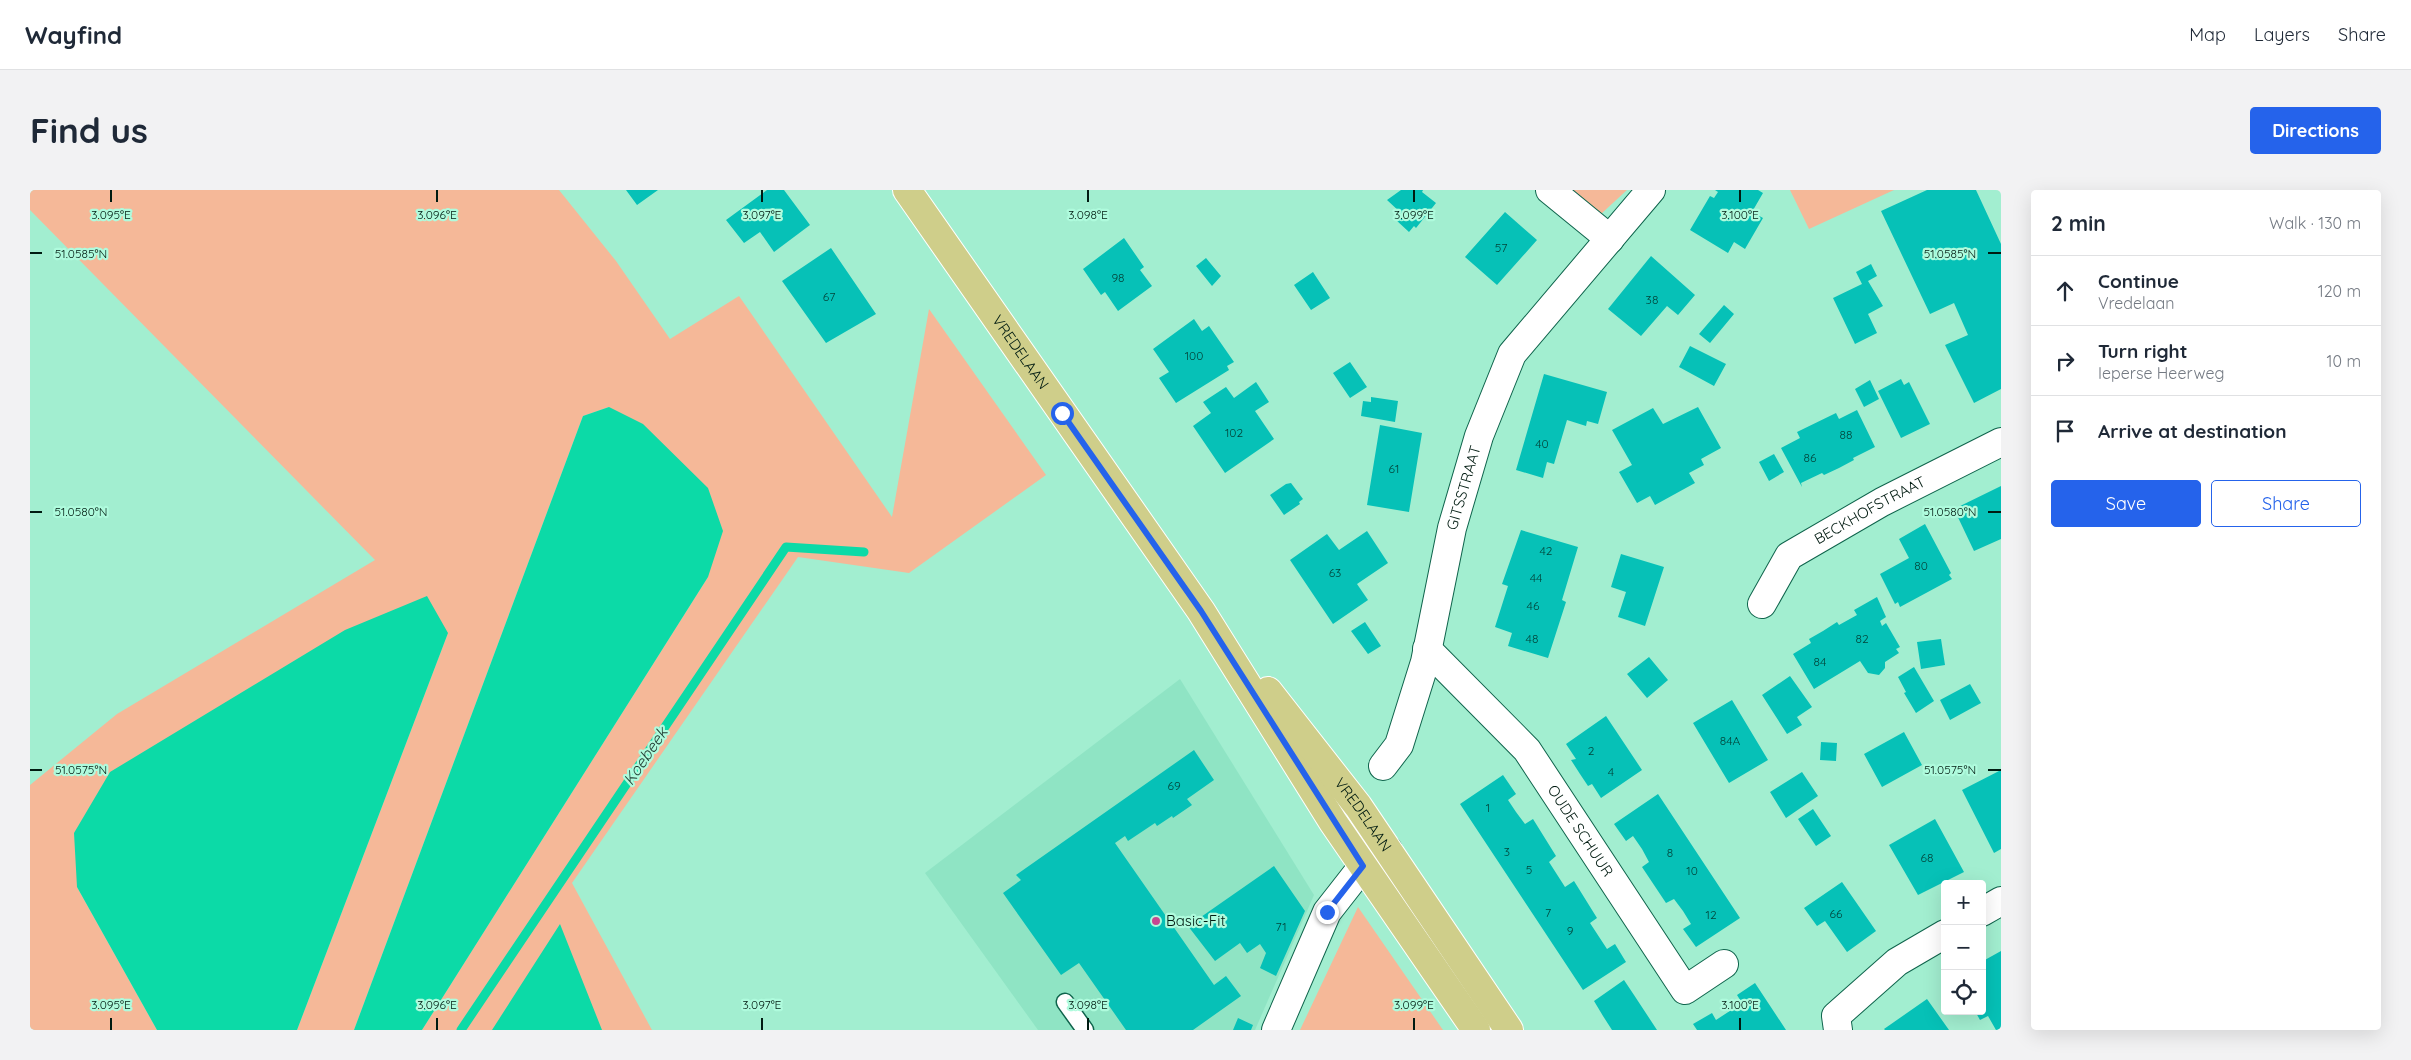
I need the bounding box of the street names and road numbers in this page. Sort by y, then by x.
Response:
street label: VREDELAAN [988,311,1053,393]
street label: GITSSTRAAT [1442,443,1485,532]
street label: BECKHOFSTRAAT [1811,472,1928,548]
street label: VREDELAAN [1330,774,1396,855]
street label: OUDE SCHUUR [1544,781,1618,880]

